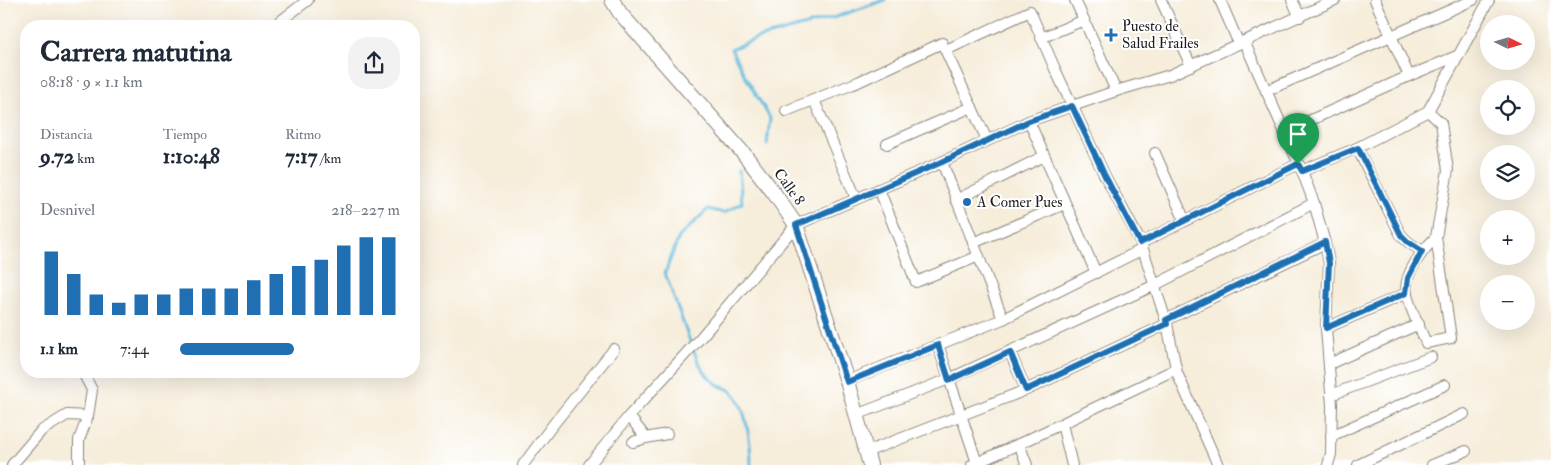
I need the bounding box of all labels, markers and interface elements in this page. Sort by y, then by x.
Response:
north arrow [1480,15,1535,70]
map controls [1480,15,1535,330]
place label: Puesto de Salud Frailes [1122,17,1199,53]
marker: Puesto de Salud Frailes [1104,28,1118,42]
text: Carrera matutina [40,35,231,70]
button: share [348,37,400,89]
text: 08:18 · 9 × 1.1 km [40,72,143,92]
button: locate [1480,80,1535,135]
pin [1277,113,1319,164]
icon: arrive [1284,120,1312,148]
text: Distancia [40,126,93,143]
text: Tiempo [163,126,207,143]
text: Ritmo [285,126,321,143]
text: 9.72 [40,143,74,170]
text: 1:10:48 [163,143,220,170]
text: 7:17 [285,143,317,170]
button: layers [1480,145,1535,200]
text: km [74,150,95,167]
text: /km [317,150,341,167]
street label: Calle 8 [769,165,809,209]
place label: A Comer Pues [976,193,1062,212]
marker: A Comer Pues [961,196,973,208]
text: Desnivel [40,200,95,220]
text: 218–227 m [331,200,400,220]
button: + [1480,210,1535,265]
button: − [1480,275,1535,330]
text: 1.1 km [40,339,78,359]
text: 7:44 [120,339,149,359]

